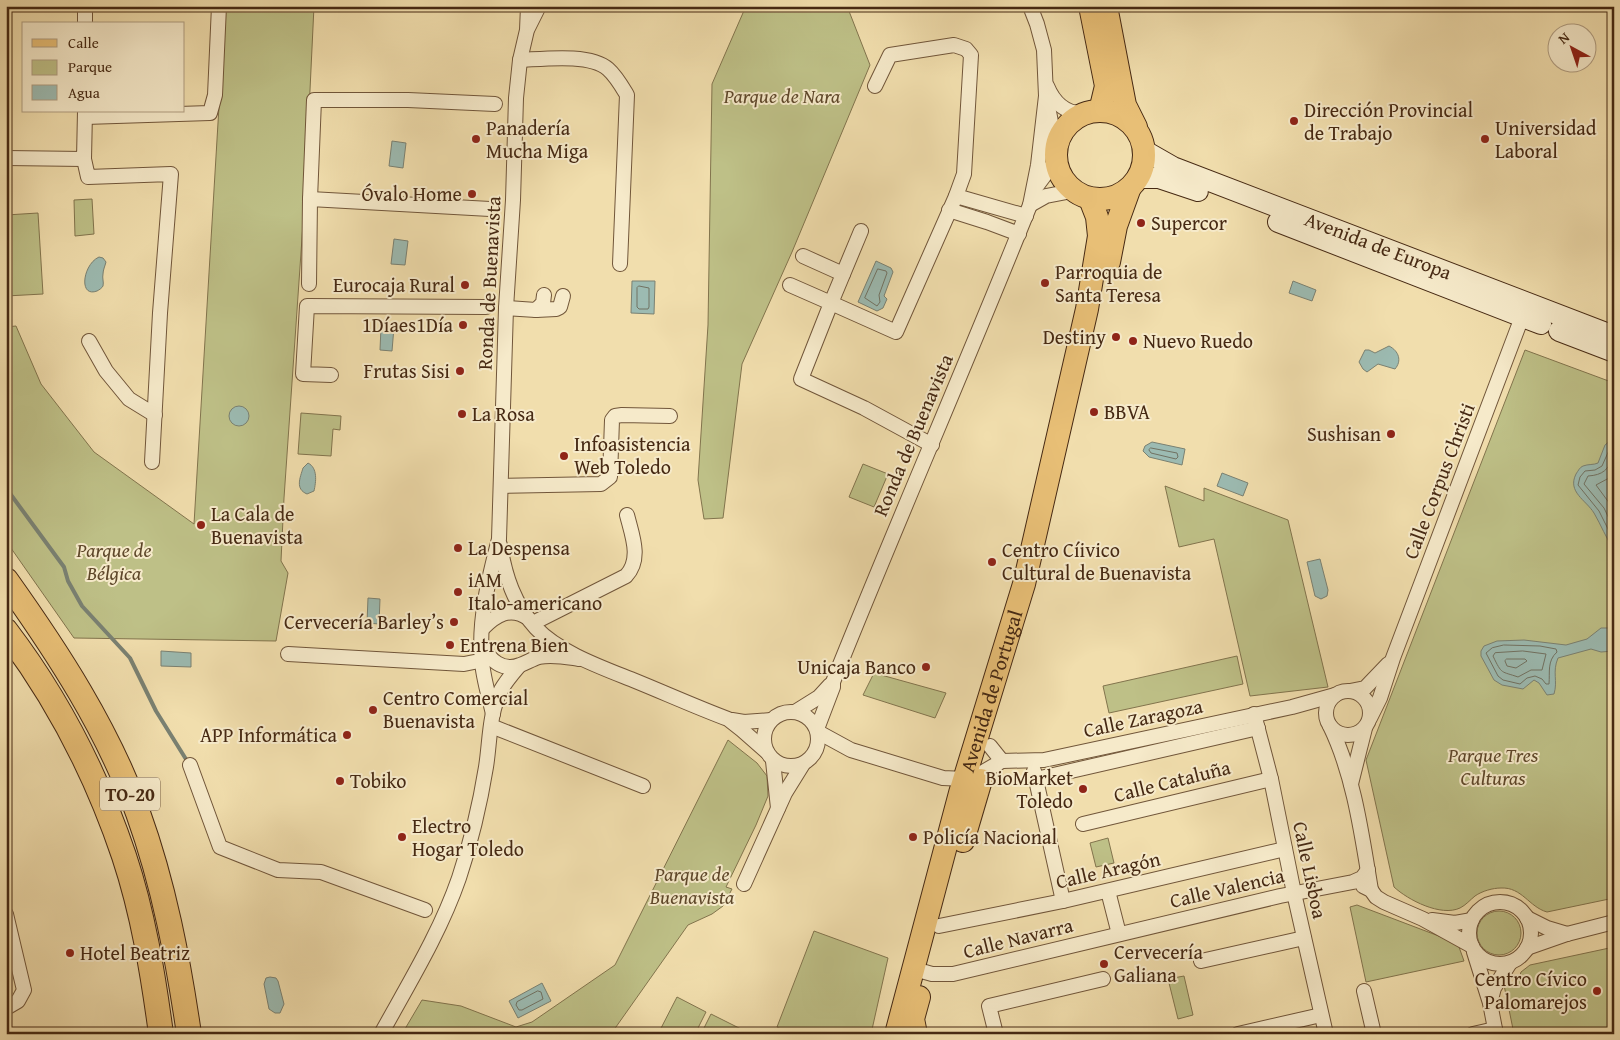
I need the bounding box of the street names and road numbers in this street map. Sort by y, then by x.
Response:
street label: Ronda de Buenavista [469,195,508,371]
street label: Avenida de Europa [1301,204,1457,287]
street label: Ronda de Buenavista [865,349,960,521]
street label: Calle Corpus Christi [1395,398,1482,563]
street label: Avenida de Portugal [952,606,1029,775]
street label: Calle Zaragoza [1081,691,1206,744]
street label: Calle Cataluña [1110,752,1234,809]
road number: TO-20 [100,778,160,811]
street label: Calle Lisboa [1286,819,1335,922]
street label: Calle Aragón [1053,843,1163,896]
street label: Calle Valencia [1167,860,1288,915]
street label: Calle Navarra [960,910,1076,965]

